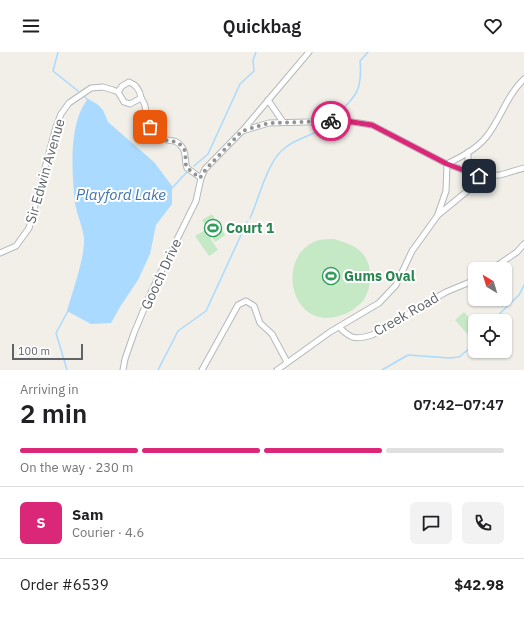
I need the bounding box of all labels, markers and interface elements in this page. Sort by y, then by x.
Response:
icon: menu [20,15,42,37]
text: Quickbag [223,15,301,38]
icon: heart [482,15,504,37]
courier [311,101,351,141]
pin [133,110,167,144]
icon: bike [320,110,342,132]
street label: Sir Edwin Avenue [21,116,69,226]
icon: bag [139,116,161,138]
pin [462,159,496,193]
icon: home [468,165,490,187]
water label: Playford Lake [76,185,166,204]
sports icon: Court 1 [203,218,223,238]
place label: Court 1 [226,219,275,237]
street label: Gooch Drive [137,235,185,312]
north arrow [468,262,512,306]
map controls [468,262,512,358]
sports icon: Gums Oval [321,266,341,286]
place label: Gums Oval [344,267,415,285]
street label: Creek Road [370,288,442,340]
button: locate [468,314,512,358]
scale bar [12,342,83,361]
text: 100 m [18,344,50,358]
text: Arriving in [20,381,79,398]
text: 07:42–07:47 [414,395,504,414]
text: 2 min [20,396,87,430]
text: On the way · 230 m [20,459,133,476]
button: chat [410,502,452,544]
button: phone [462,502,504,544]
text: Sam [72,505,103,524]
text: S [36,513,46,532]
text: Courier · 4.6 [72,524,144,541]
text: Order #6539 [20,575,109,594]
text: $42.98 [454,575,504,594]

